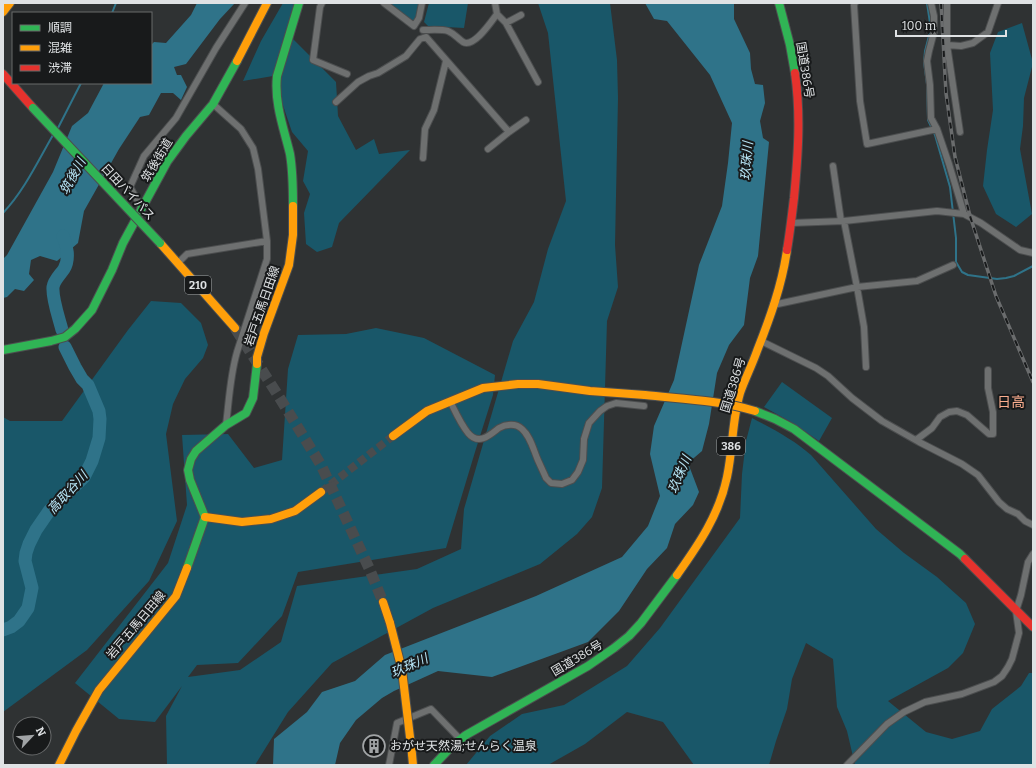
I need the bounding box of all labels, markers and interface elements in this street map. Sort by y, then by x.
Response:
legend [12,12,152,84]
scale bar [896,12,1006,38]
text: 100 m [902,19,937,33]
text: 順調 [48,21,72,35]
text: 混雑 [48,41,72,55]
street label: 国道386号 [794,41,816,99]
text: 渋滞 [48,61,72,75]
street label: 筑後街道 [139,136,175,184]
water label: 玖珠川 [738,139,755,181]
water label: 筑後川 [56,154,89,197]
street label: 日田バイパス [98,161,158,223]
street label: 岩戸五馬日田線 [242,264,282,348]
road number: 210 [185,276,211,294]
street label: 国道386号 [718,356,748,414]
district label: 日高 [997,394,1025,411]
road number: 386 [717,437,745,455]
water label: 玖珠川 [665,451,695,495]
water label: 高取谷川 [44,467,92,517]
street label: 岩戸五馬日田線 [104,588,168,662]
street label: 国道386号 [549,637,605,679]
water label: 玖珠川 [388,650,432,680]
north arrow [12,716,52,756]
text: N [33,725,48,739]
building icon: おがせ天然湯;せんらく温泉 [361,733,387,759]
place label: おがせ天然湯;せんらく温泉 [390,739,537,753]

